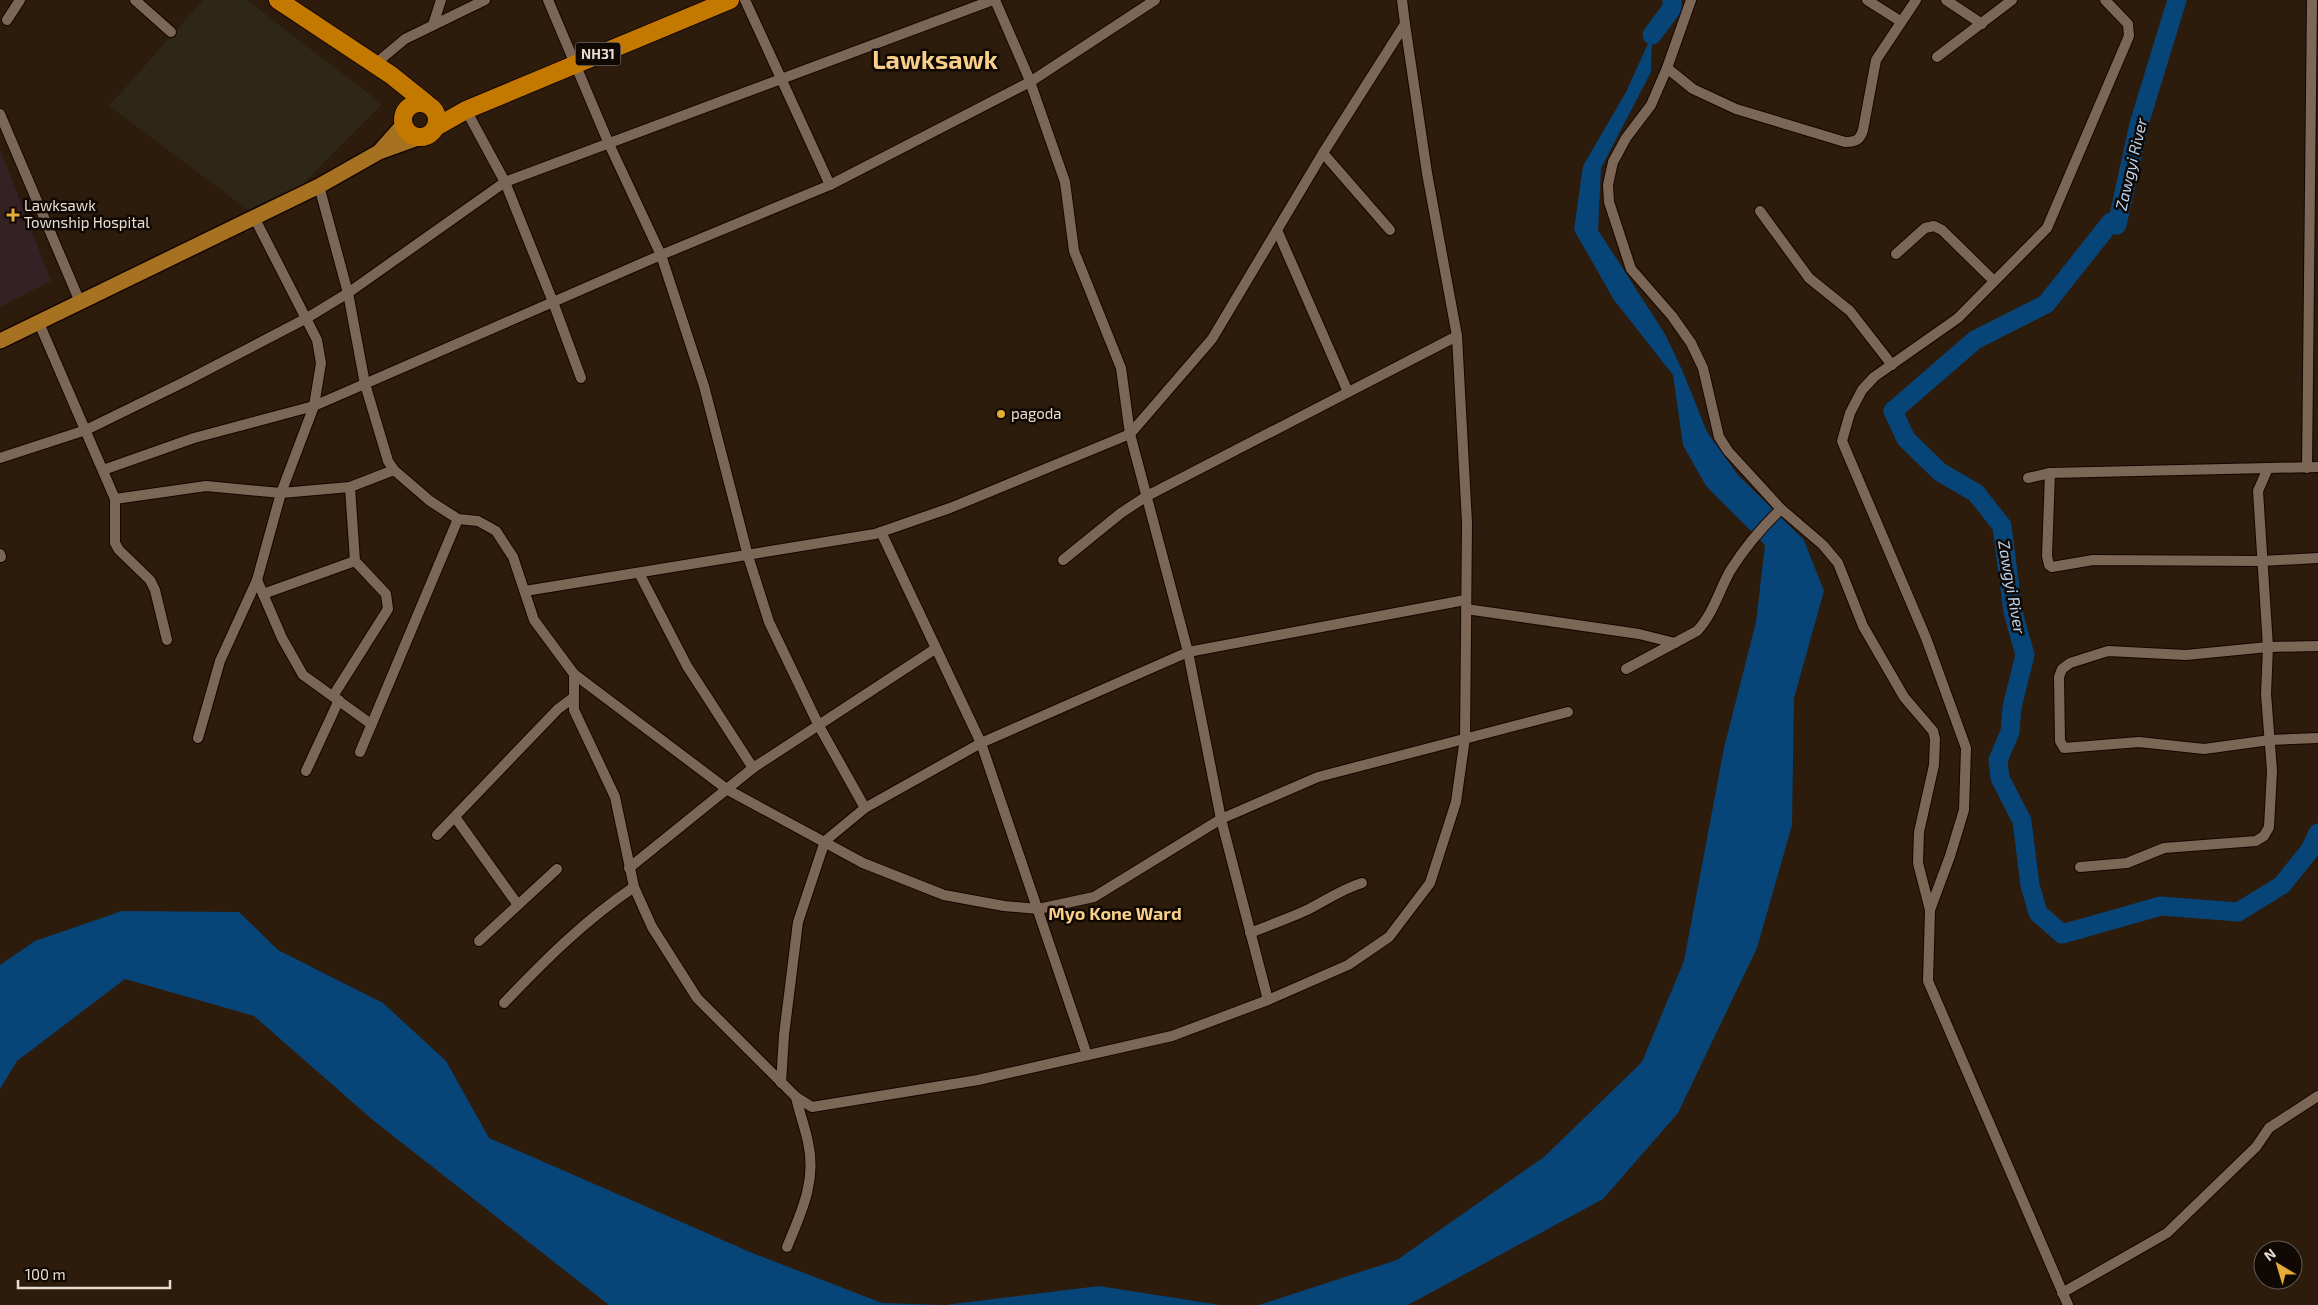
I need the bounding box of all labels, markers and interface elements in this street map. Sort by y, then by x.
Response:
road number: NH31 [576,42,620,66]
district label: Lawksawk [872,44,998,74]
water label: Zawgyi River [2111,115,2151,212]
place label: Lawksawk Township Hospital [24,196,150,231]
marker: Lawksawk Township Hospital [6,208,20,222]
place label: pagoda [1011,404,1062,422]
marker: pagoda [995,408,1007,420]
water label: Zawgyi River [1994,539,2030,636]
district label: Myo Kone Ward [1048,902,1182,924]
north arrow [2253,1240,2303,1290]
text: N [2260,1245,2279,1264]
scale bar [18,1258,170,1290]
text: 100 m [25,1265,66,1283]

